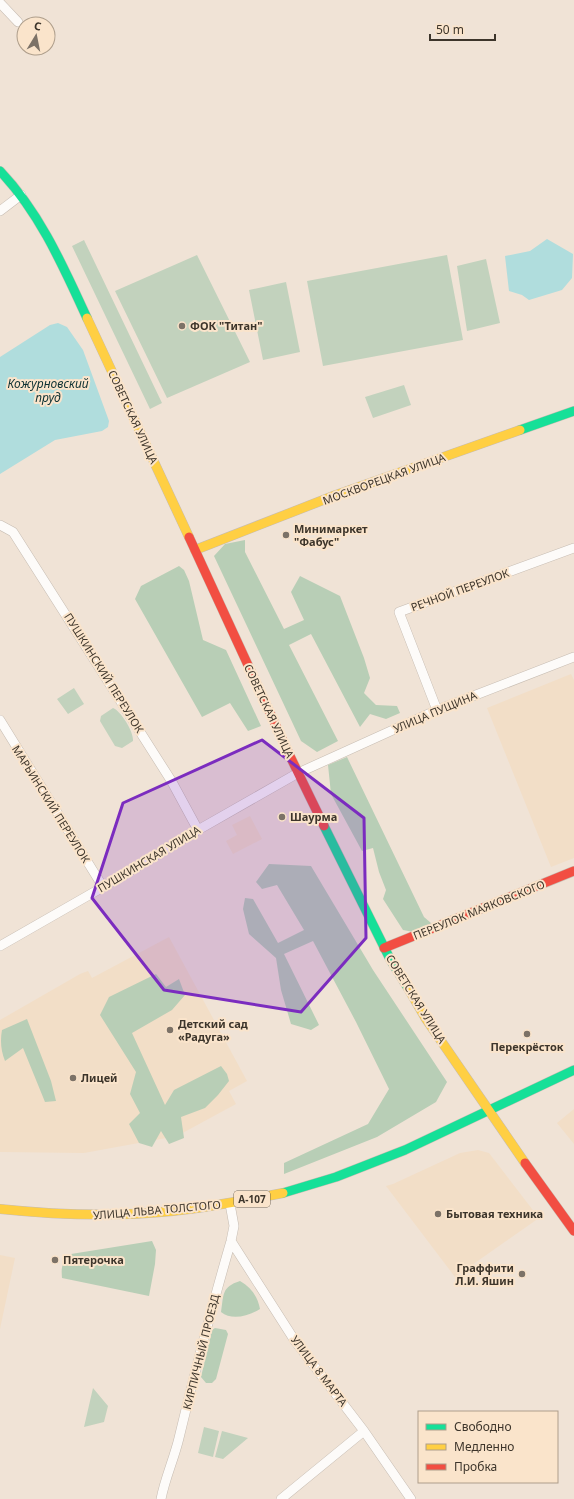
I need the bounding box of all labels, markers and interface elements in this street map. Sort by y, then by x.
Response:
north arrow [16,16,56,56]
scale bar [430,16,495,42]
text: С [33,18,43,34]
text: 50 m [436,21,464,38]
place label: ФОК "Титан" [190,318,262,333]
marker: ФОК "Титан" [177,321,187,331]
street label: СОВЕТСКАЯ УЛИЦА [105,367,162,467]
water label: Кожурновский пруд [7,375,89,406]
street label: МОСКВОРЕЦКАЯ УЛИЦА [320,449,448,508]
place label: Минимаркет "Фабус" [294,521,368,549]
marker: Минимаркет "Фабус" [281,530,291,540]
street label: РЕЧНОЙ ПЕРЕУЛОК [409,565,511,614]
street label: ПУШКИНСКИЙ ПЕРЕУЛОК [61,610,148,736]
street label: СОВЕТСКАЯ УЛИЦА [241,661,298,761]
street label: УЛИЦА ПУЩИНА [391,687,480,736]
street label: МАРЬИНСКИЙ ПЕРЕУЛОК [9,742,94,865]
place label: Шаурма [290,809,337,824]
marker: Шаурма [277,812,287,822]
street label: ПУШКИНСКАЯ УЛИЦА [95,821,204,895]
street label: ПЕРЕУЛОК МАЯКОВСКОГО [411,876,547,943]
street label: СОВЕТСКАЯ УЛИЦА [383,951,450,1047]
place label: Детский сад «Радуга» [178,1016,248,1044]
marker: Детский сад «Радуга» [165,1025,175,1035]
marker: Перекрёсток [522,1029,532,1039]
place label: Перекрёсток [490,1039,564,1054]
place label: Лицей [81,1070,117,1085]
marker: Лицей [68,1073,78,1083]
road number: А-107 [234,1191,270,1207]
street label: УЛИЦА ЛЬВА ТОЛСТОГО [93,1196,221,1223]
place label: Бытовая техника [446,1206,543,1221]
marker: Бытовая техника [433,1209,443,1219]
place label: Пятерочка [63,1252,124,1267]
marker: Пятерочка [50,1255,60,1265]
place label: Граффити Л.И. Яшин [456,1260,514,1288]
marker: Граффити Л.И. Яшин [517,1269,527,1279]
street label: КИРПИЧНЫЙ ПРОЕЗД [179,1293,222,1411]
street label: УЛИЦА 8 МАРТА [288,1332,352,1410]
legend [418,1411,558,1483]
text: Свободно [454,1418,512,1435]
text: Медленно [454,1438,514,1455]
text: Пробка [454,1458,497,1475]

